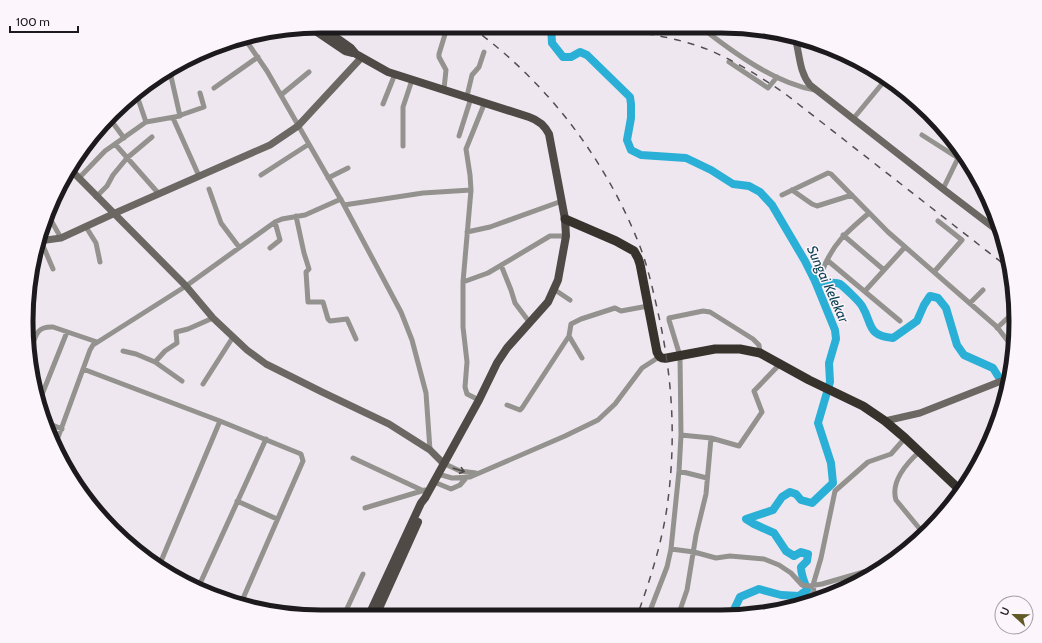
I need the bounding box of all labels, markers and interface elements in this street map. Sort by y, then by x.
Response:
scale bar [10,8,78,34]
text: 100 m [16,14,50,29]
water label: Sungai Kelekar [803,243,853,326]
one-way arrow [452,467,465,474]
north arrow [994,595,1034,635]
text: U [997,605,1013,618]

